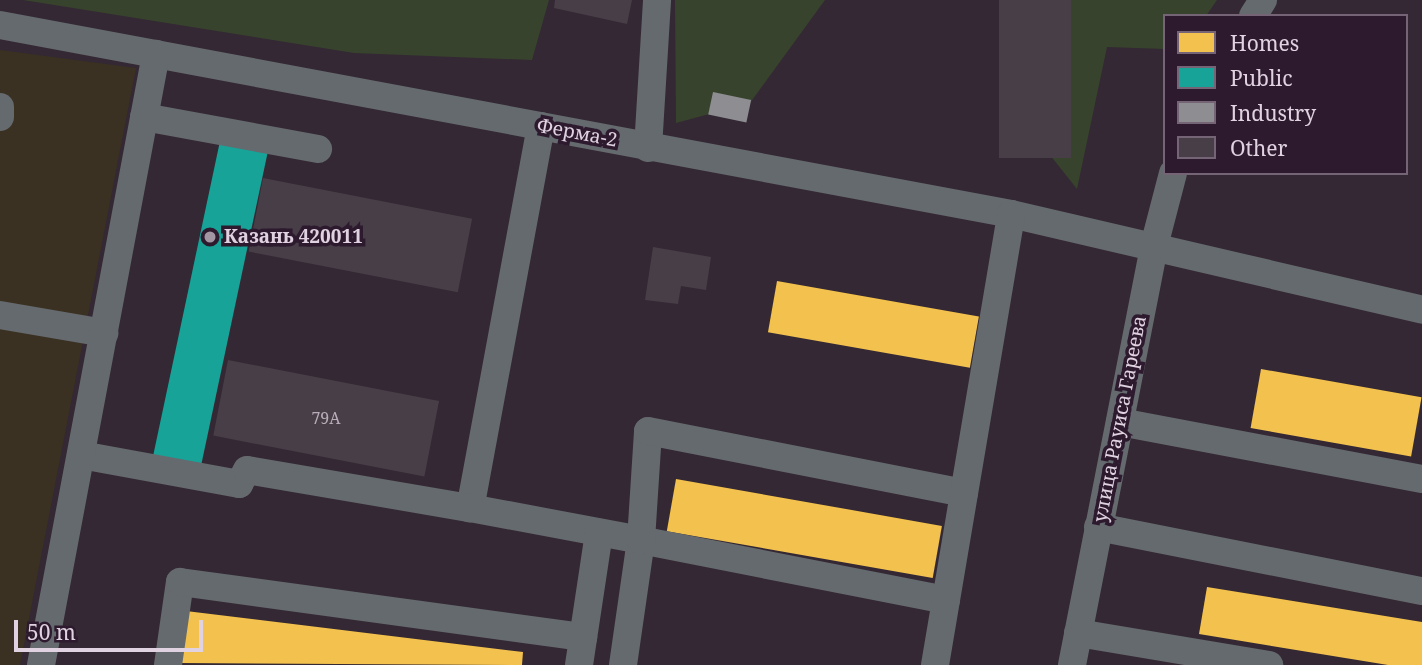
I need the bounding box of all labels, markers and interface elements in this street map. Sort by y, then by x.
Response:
legend [1163,14,1408,175]
text: Homes [1230,29,1299,57]
text: Public [1230,64,1292,92]
text: Industry [1230,99,1316,127]
street label: Ферма-2 [535,114,619,152]
text: Other [1230,134,1287,162]
place label: Казань 420011 [224,226,363,248]
marker: Казань 420011 [202,229,218,245]
street label: улица Рауиса Гареева [1089,314,1151,524]
house number: 79А [311,408,341,428]
scale bar [18,606,206,650]
text: 50 m [27,618,76,646]

